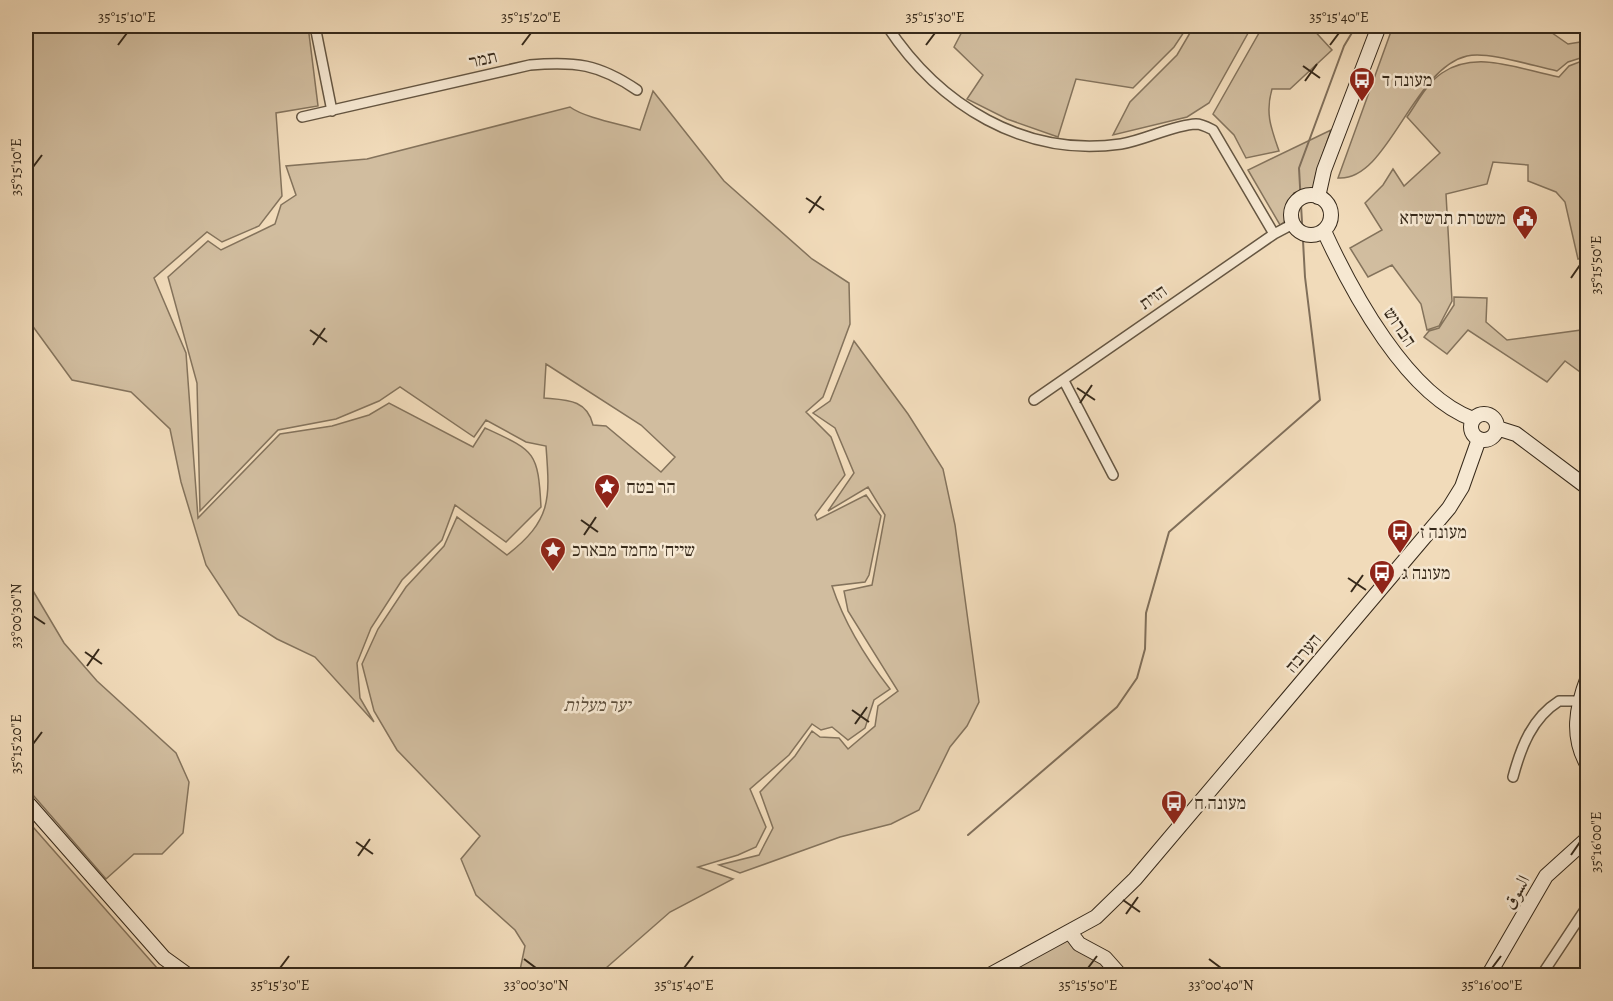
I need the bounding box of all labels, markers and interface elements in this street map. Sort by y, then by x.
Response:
text: 35°15'10"E [98,7,156,27]
text: 35°15'20"E [501,7,561,27]
text: 35°15'30"E [905,7,965,27]
text: 35°15'40"E [1309,7,1369,27]
street label: תמר [466,44,500,74]
bus stop icon: מעונה ד [1347,65,1377,103]
place label: מעונה ד [1382,68,1432,92]
text: 35°15'10"E [6,138,26,196]
public building icon: משטרת תרשיחא [1510,203,1540,241]
place label: משטרת תרשיחא [1399,206,1506,230]
text: 35°15'50"E [1586,235,1606,295]
street label: הזית [1134,279,1172,315]
street label: הברוש [1378,303,1422,351]
place icon: הר בטח [592,472,622,510]
place label: הר בטח [626,475,676,499]
bus stop icon: מעונה ז [1385,517,1415,555]
place label: מעונה ז [1420,520,1467,544]
place icon: שייח' מחמד מבארכ [538,535,568,573]
place label: שייח' מחמד מבארכ [572,538,695,562]
bus stop icon: מעונה ג [1367,558,1397,596]
place label: מעונה ג [1402,561,1450,585]
text: 33°00'30"N [6,583,26,649]
street label: הערבה [1279,628,1327,678]
park label: יער מעלות [564,693,633,717]
text: 35°15'20"E [6,714,26,774]
bus stop icon: מעונה ח [1159,788,1189,826]
place label: מעונה ח [1194,791,1246,815]
text: 35°16'00"E [1586,811,1606,873]
street label: السوق [1497,870,1535,914]
text: 35°15'30"E [250,975,310,995]
text: 33°00'30"N [503,975,569,995]
text: 35°15'40"E [654,975,714,995]
text: 35°15'50"E [1058,975,1118,995]
text: 33°00'40"N [1188,975,1254,995]
text: 35°16'00"E [1461,975,1523,995]

